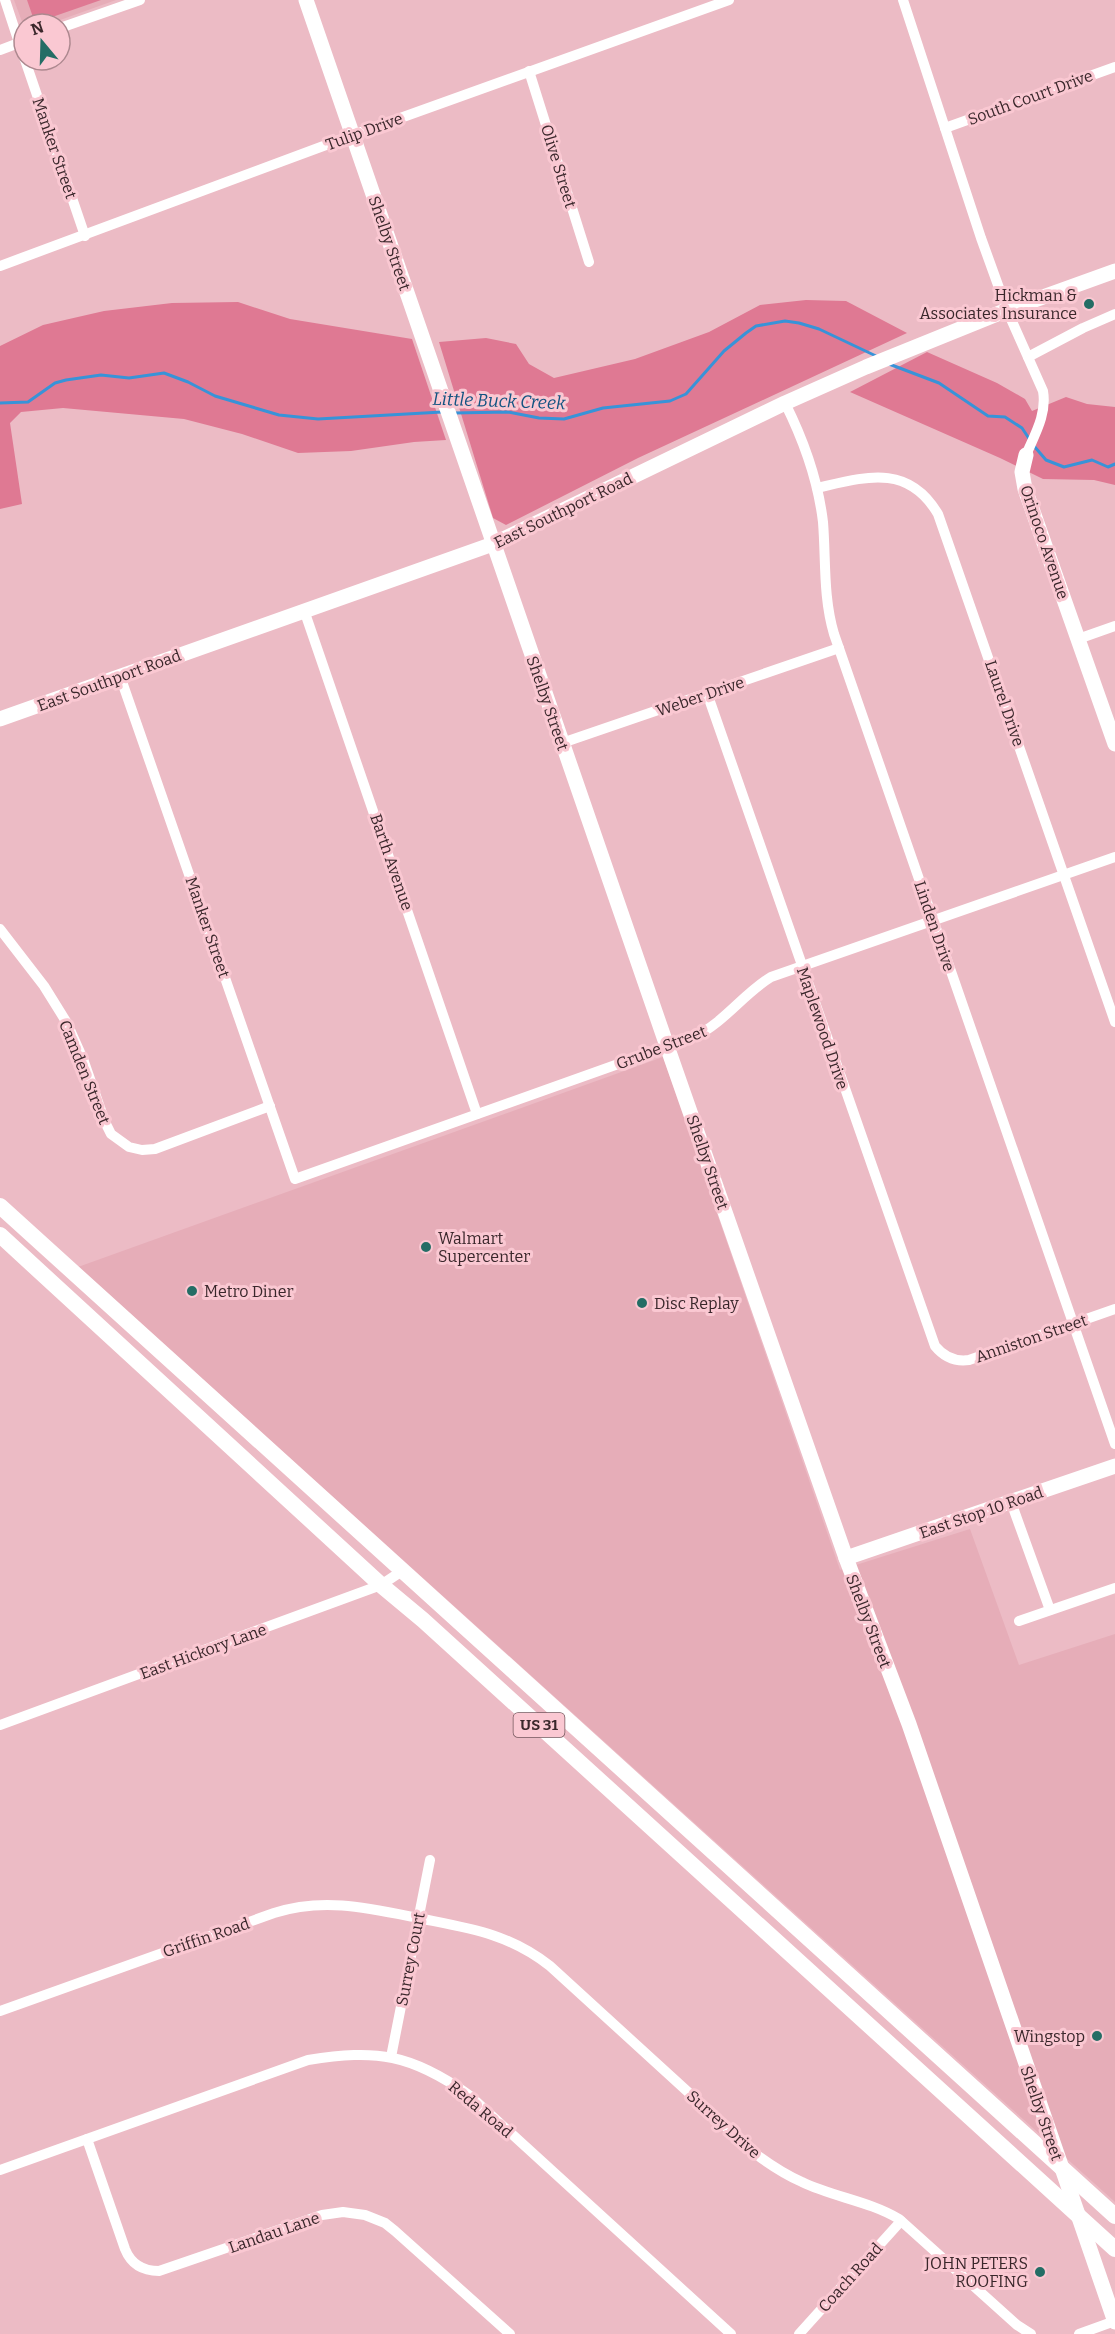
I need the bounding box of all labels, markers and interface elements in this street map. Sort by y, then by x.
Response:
north arrow [12,12,72,72]
text: N [28,17,46,39]
street label: South Court Drive [965,66,1095,129]
street label: Manker Street [28,95,81,201]
street label: Tulip Drive [323,109,405,154]
street label: Olive Street [537,122,580,210]
street label: Shelby Street [364,193,415,293]
place label: Hickman & Associates Insurance [920,286,1077,323]
marker: Hickman & Associates Insurance [1082,297,1096,311]
water label: Little Buck Creek [432,388,566,414]
street label: East Southport Road [491,468,636,552]
street label: Orinoco Avenue [1016,483,1073,602]
street label: East Southport Road [35,645,184,715]
street label: Shelby Street [522,653,573,753]
street label: Laurel Drive [981,658,1028,749]
street label: Weber Drive [654,673,747,720]
street label: Barth Avenue [366,811,417,913]
street label: Manker Street [181,874,234,980]
street label: Linden Drive [910,878,959,974]
street label: Maplewood Drive [793,964,852,1092]
street label: Camden Street [55,1017,114,1127]
street label: Grube Street [613,1021,709,1073]
street label: Shelby Street [682,1112,733,1212]
place label: Walmart Supercenter [438,1229,530,1266]
marker: Walmart Supercenter [419,1240,433,1254]
place label: Metro Diner [204,1282,294,1301]
marker: Metro Diner [185,1284,199,1298]
place label: Disc Replay [654,1294,739,1313]
marker: Disc Replay [635,1296,649,1310]
street label: Anniston Street [973,1310,1090,1366]
street label: East Stop 10 Road [917,1482,1046,1543]
street label: Shelby Street [842,1572,895,1671]
street label: East Hickory Lane [137,1620,269,1683]
road number: US 31 [514,1713,564,1737]
street label: Surrey Court [392,1911,429,2007]
street label: Griffin Road [160,1914,253,1961]
place label: Wingstop [1014,2027,1085,2046]
marker: Wingstop [1090,2029,1104,2043]
street label: Shelby Street [1016,2063,1067,2163]
street label: Reda Road [445,2077,517,2142]
street label: Surrey Drive [683,2086,764,2162]
street label: Landau Lane [226,2208,322,2257]
street label: Coach Road [814,2238,887,2316]
place label: JOHN PETERS ROOFING [924,2254,1028,2291]
marker: JOHN PETERS ROOFING [1033,2265,1047,2279]

